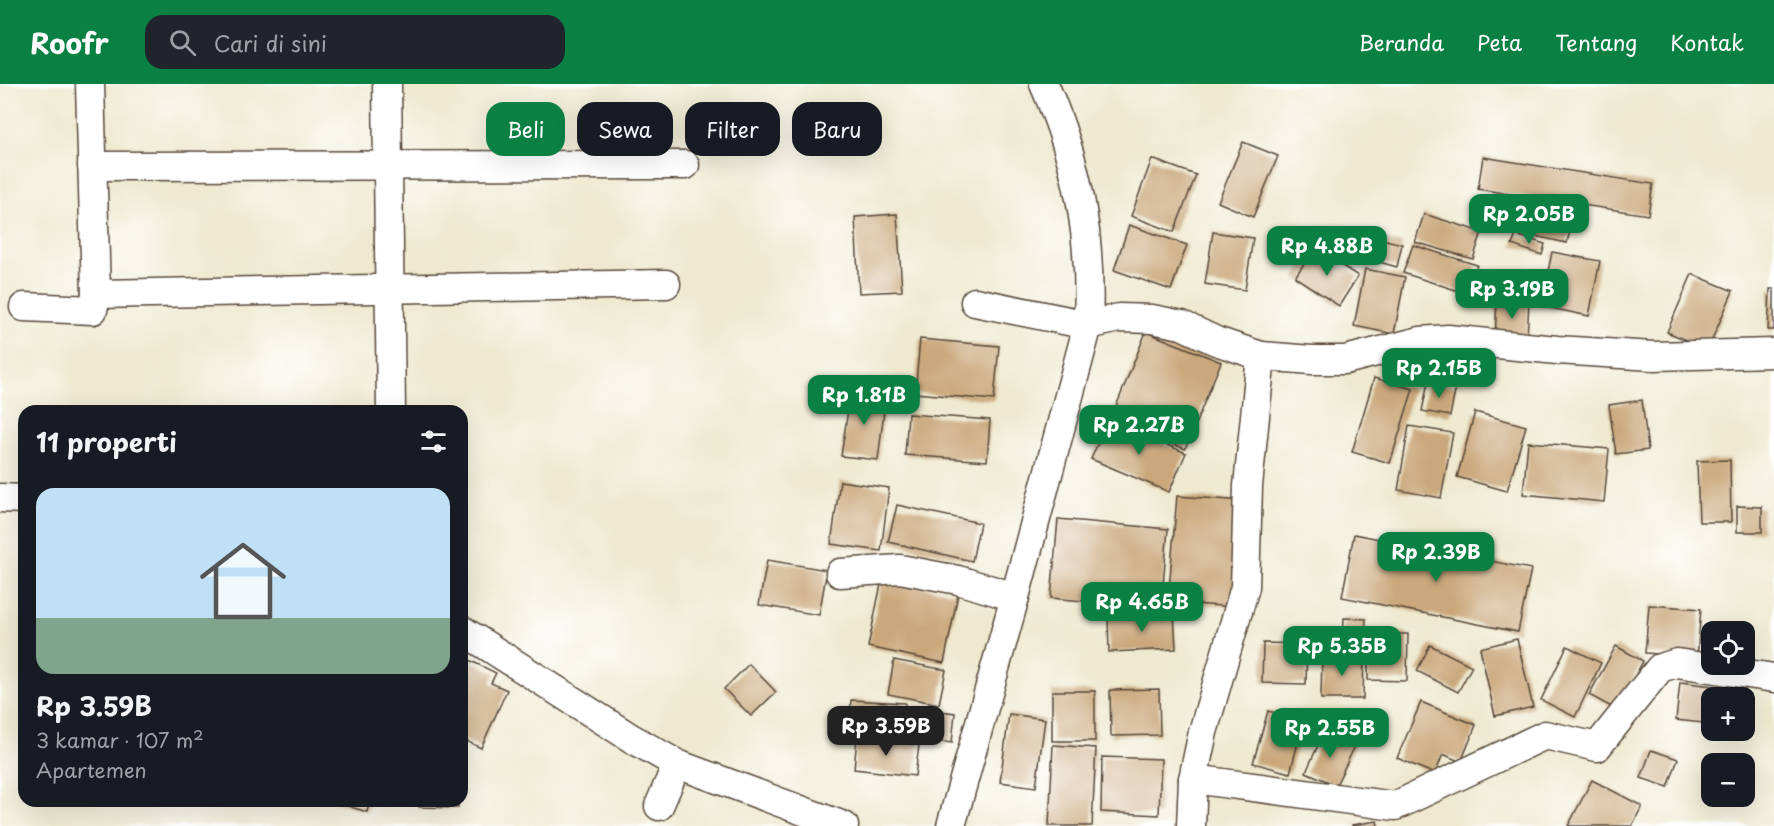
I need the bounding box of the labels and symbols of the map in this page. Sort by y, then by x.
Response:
pin: Rp 2.05B [1467,194,1591,245]
pin: Rp 4.88B [1265,226,1389,277]
pin: Rp 3.19B [1450,269,1574,320]
pin: Rp 2.15B [1377,348,1501,399]
pin: Rp 1.81B [802,375,926,426]
pin: Rp 2.27B [1077,405,1201,456]
pin: Rp 2.39B [1374,532,1498,583]
pin: Rp 4.65B [1080,582,1204,633]
pin: Rp 5.35B [1280,626,1404,677]
pin: Rp 3.59B [824,706,948,757]
pin: Rp 2.55B [1268,708,1392,759]

